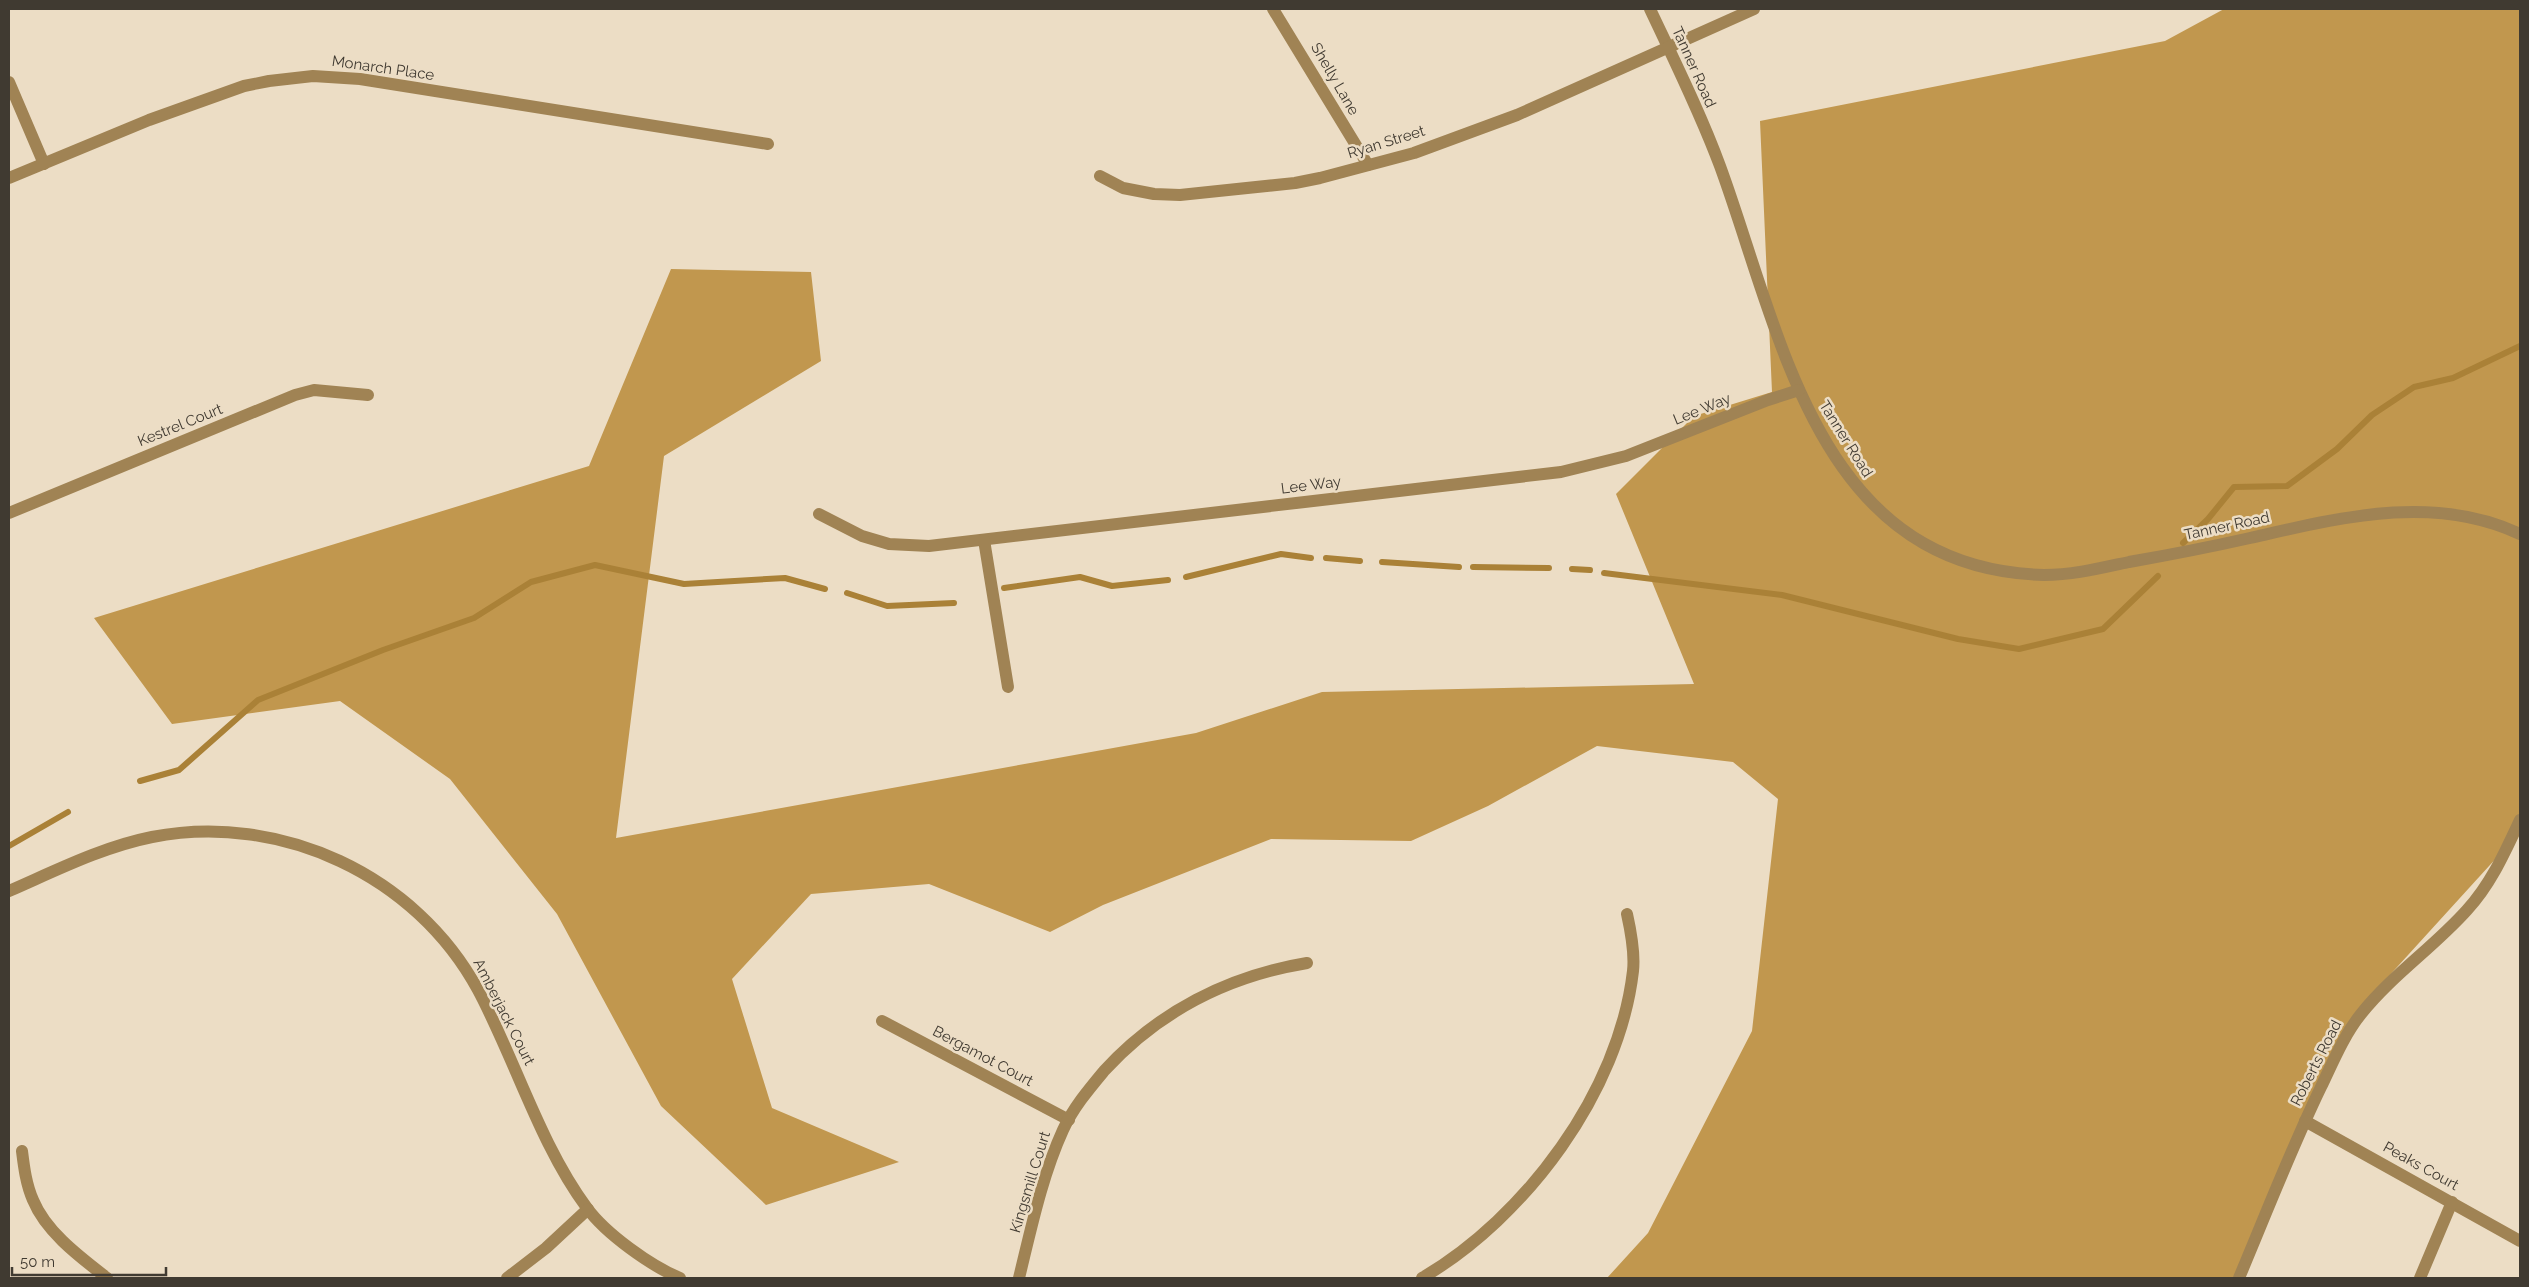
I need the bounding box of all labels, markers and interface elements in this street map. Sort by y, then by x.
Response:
street label: Tanner Road [1668,24,1720,110]
street label: Shelly Lane [1307,40,1363,119]
street label: Monarch Place [331,52,436,84]
street label: Ryan Street [1345,122,1427,162]
street label: Lee Way [1671,389,1733,429]
street label: Tanner Road [1815,397,1877,481]
street label: Kestrel Court [135,400,225,450]
street label: Lee Way [1280,472,1342,498]
street label: Tanner Road [2183,508,2271,544]
street label: Amberjack Court [469,956,539,1068]
street label: Roberts Road [2287,1017,2345,1109]
street label: Bergamot Court [930,1022,1036,1090]
street label: Kingsmill Court [1006,1129,1054,1235]
street label: Peaks Court [2380,1138,2462,1194]
scale bar [12,1244,166,1276]
text: 50 m [20,1253,55,1271]

